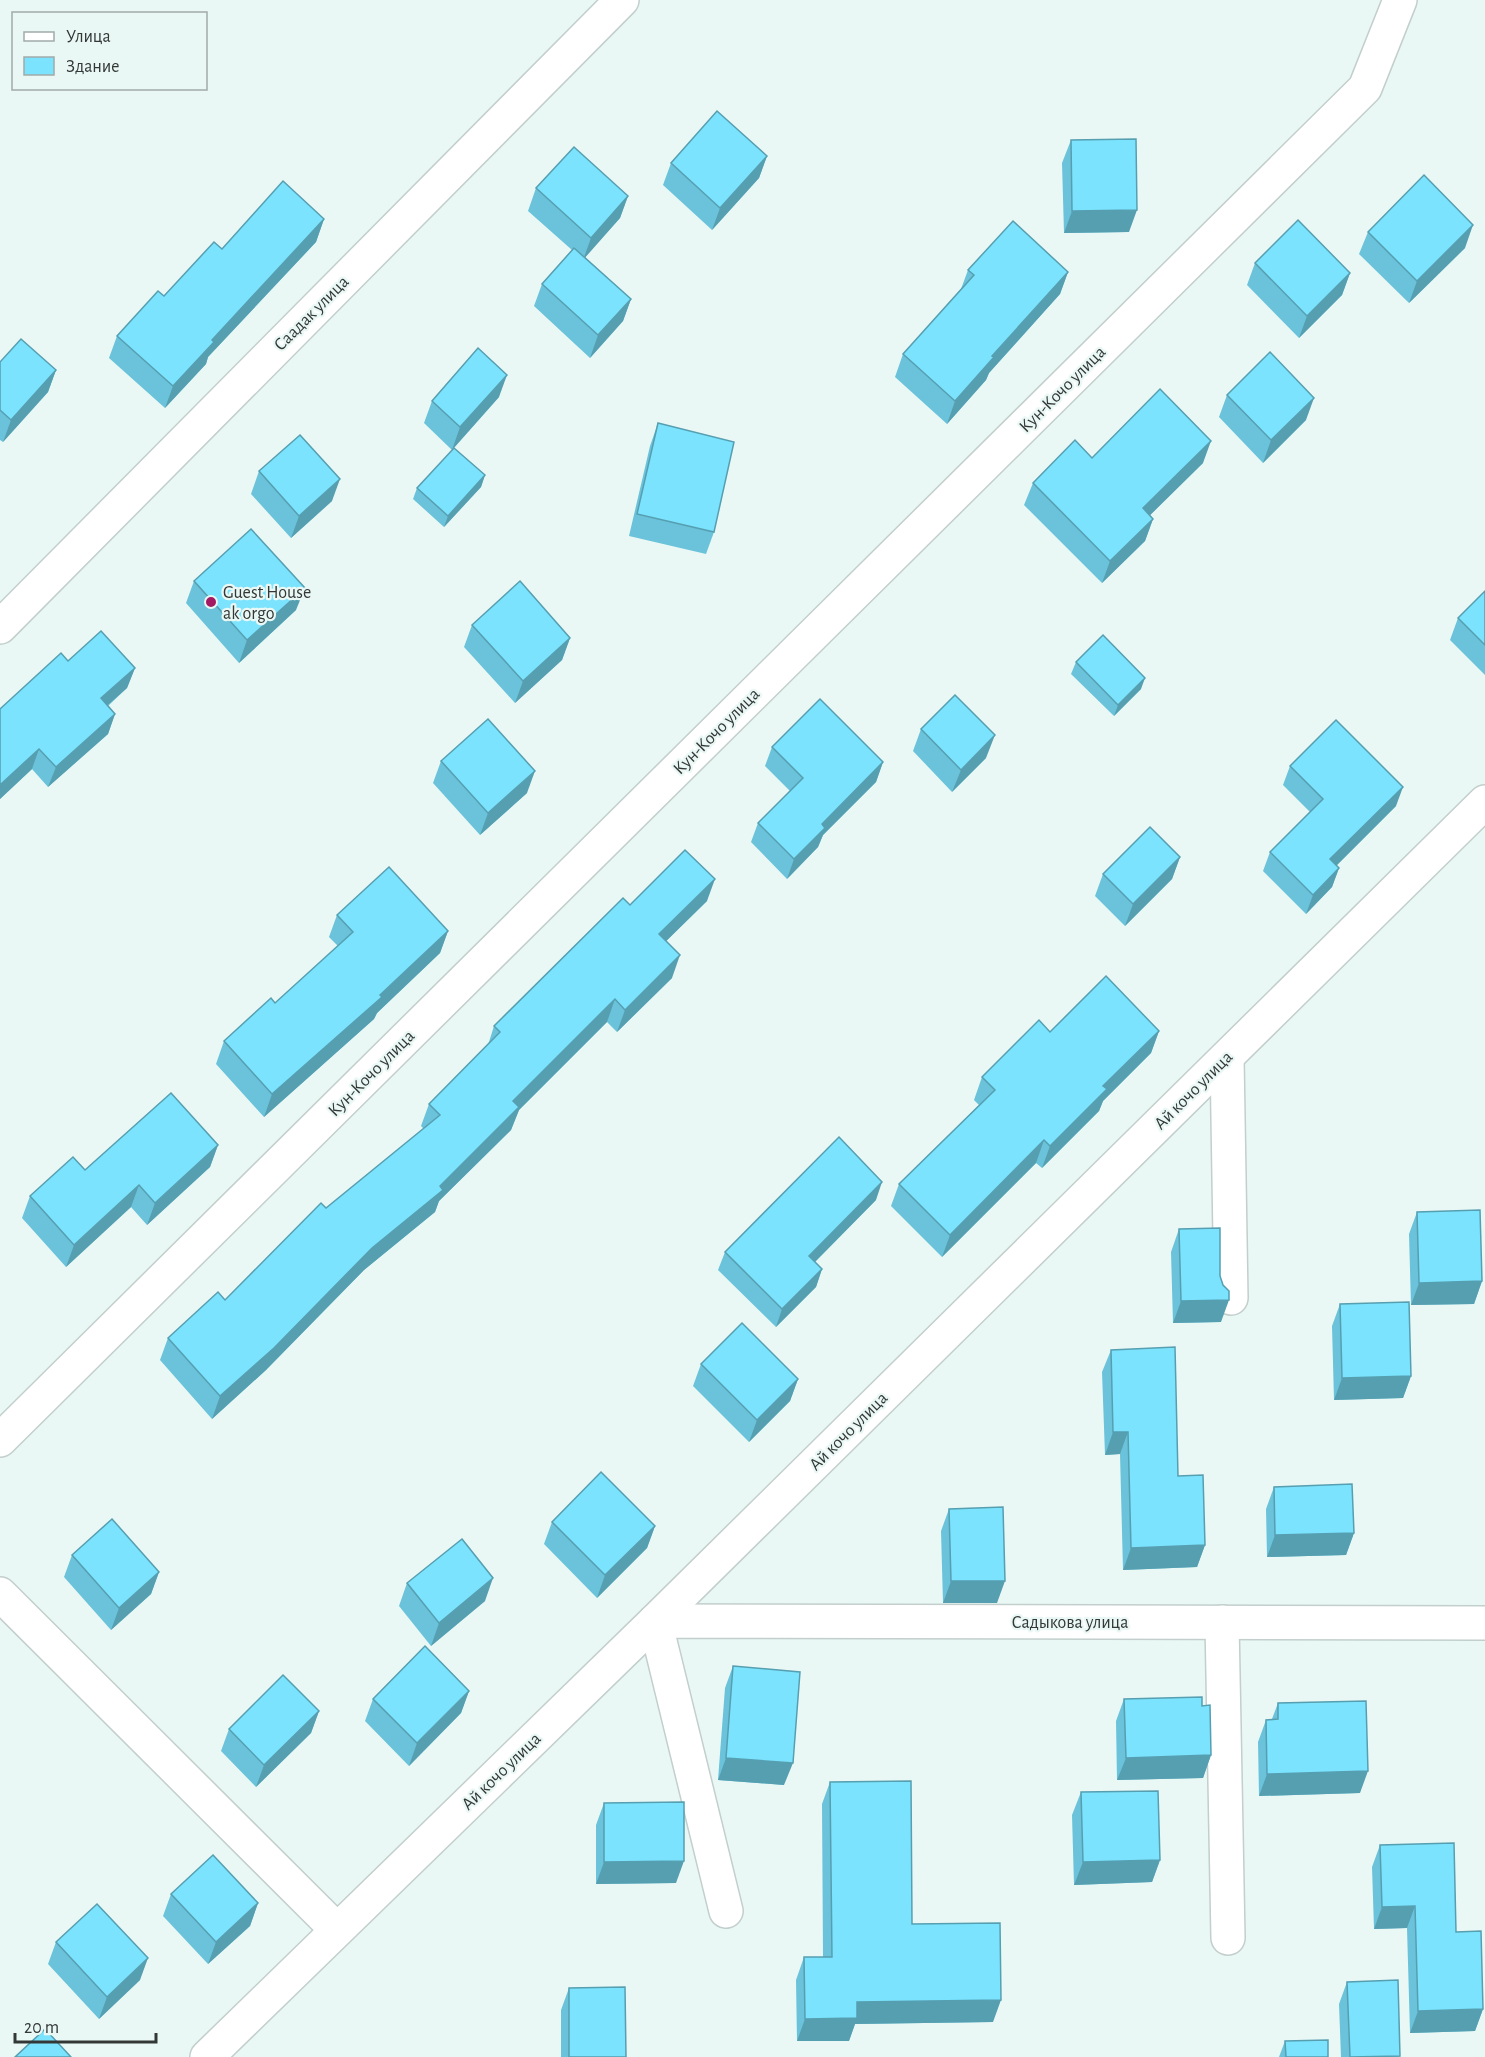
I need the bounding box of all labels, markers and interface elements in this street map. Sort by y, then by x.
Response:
legend [12,12,207,90]
text: Улица [66,28,111,46]
text: Здание [66,58,120,76]
street label: Саадак улица [271,273,353,355]
street label: Кун-Кочо улица [1016,343,1109,436]
place label: Guest House ak orgo [223,584,311,623]
marker: Guest House ak orgo [204,595,218,609]
street label: Кун-Кочо улица [670,685,763,778]
street label: Кун-Кочо улица [325,1027,418,1120]
street label: Ай кочо улица [1151,1048,1236,1133]
street label: Ай кочо улица [806,1389,891,1474]
street label: Садыкова улица [1011,1614,1129,1632]
street label: Ай кочо улица [459,1730,545,1814]
scale bar [15,2006,156,2044]
text: 20 m [24,2019,59,2037]

